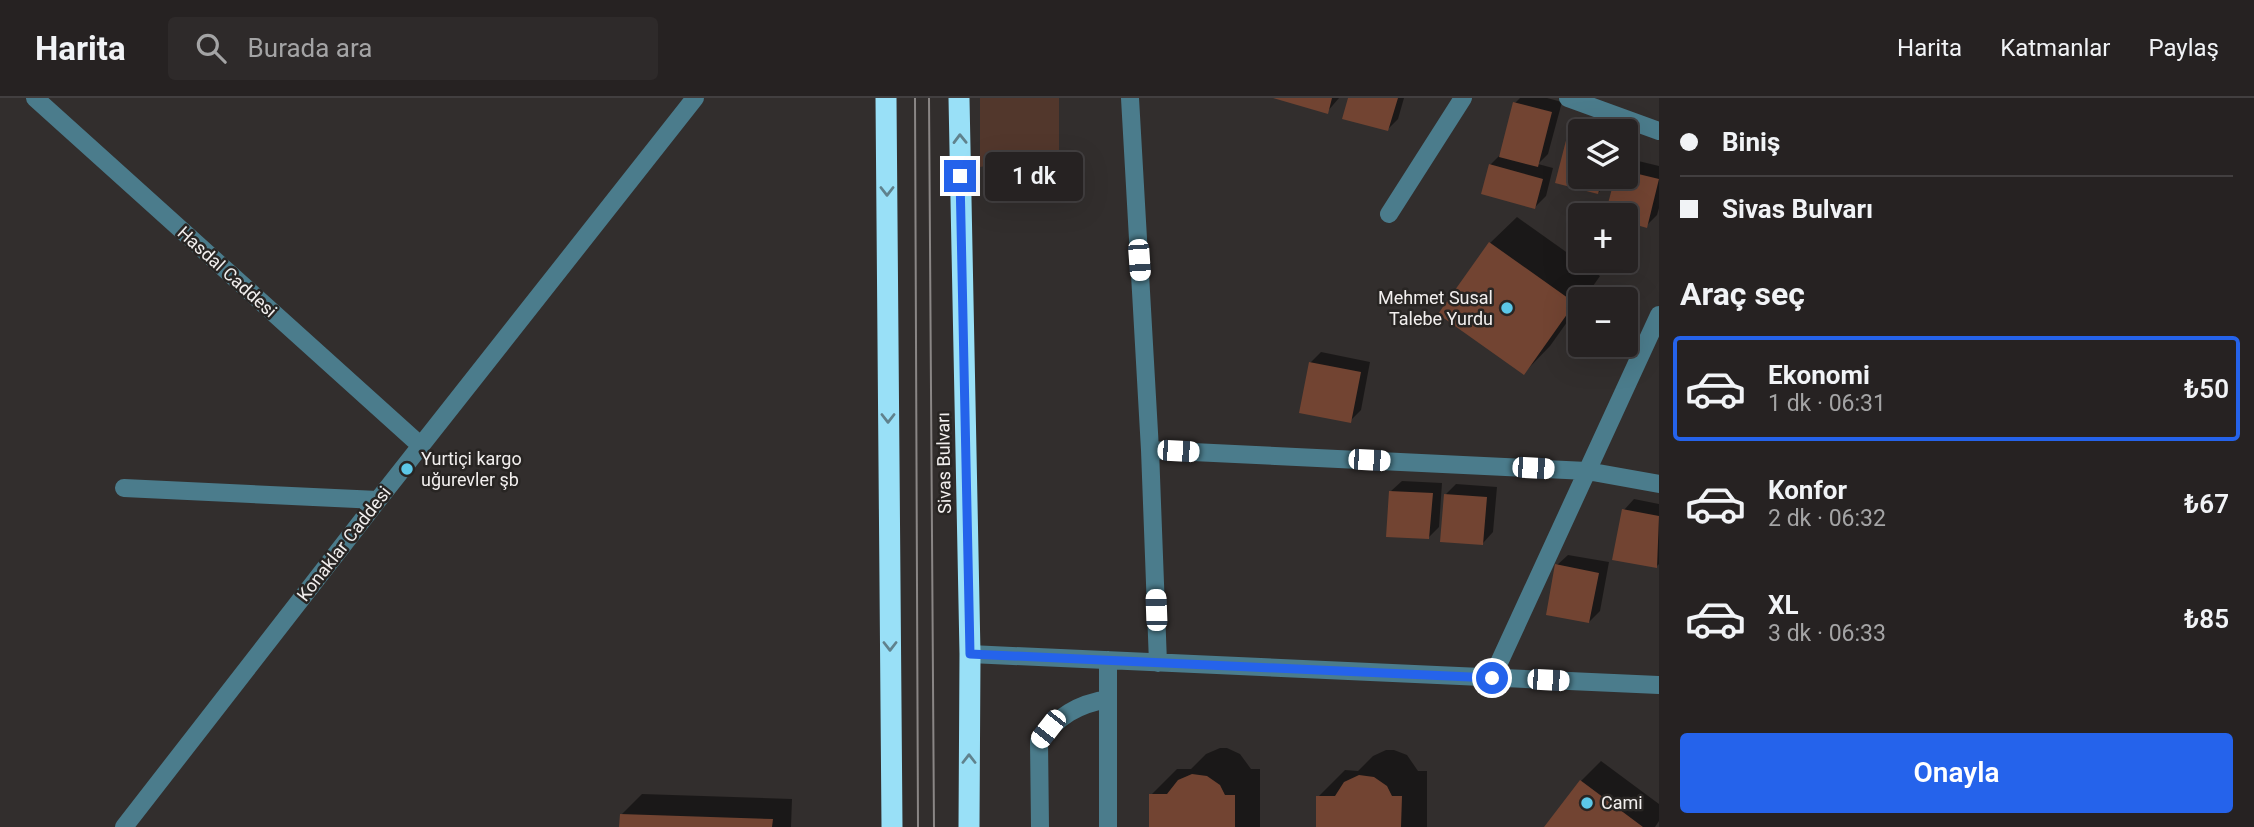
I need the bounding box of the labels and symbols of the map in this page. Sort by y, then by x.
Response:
one-way arrow [952,134,967,145]
callout: 1 dk [984,152,1082,200]
route end [944,160,976,192]
one-way arrow [879,186,895,196]
street label: Hasdal Caddesi [174,222,281,321]
car [1128,238,1151,282]
place label: Mehmet Susal Talebe Yurdu [1378,287,1493,329]
marker: Mehmet Susal Talebe Yurdu [1499,300,1515,316]
street label: Sivas Bulvarı [932,412,955,514]
one-way arrow [880,413,896,424]
car [1157,439,1200,463]
place label: Yurtiçi kargo uğurevler şb [421,448,522,490]
car [1348,448,1391,472]
car [1512,456,1555,480]
marker: Yurtiçi kargo uğurevler şb [399,461,415,477]
street label: Konaklar Caddesi [292,482,395,605]
car [1145,589,1168,631]
one-way arrow [882,641,898,651]
route start [1476,662,1508,694]
car [1527,668,1570,692]
car [1027,706,1070,752]
one-way arrow [961,753,977,764]
place label: Cami [1601,792,1643,813]
marker: Cami [1579,795,1595,811]

